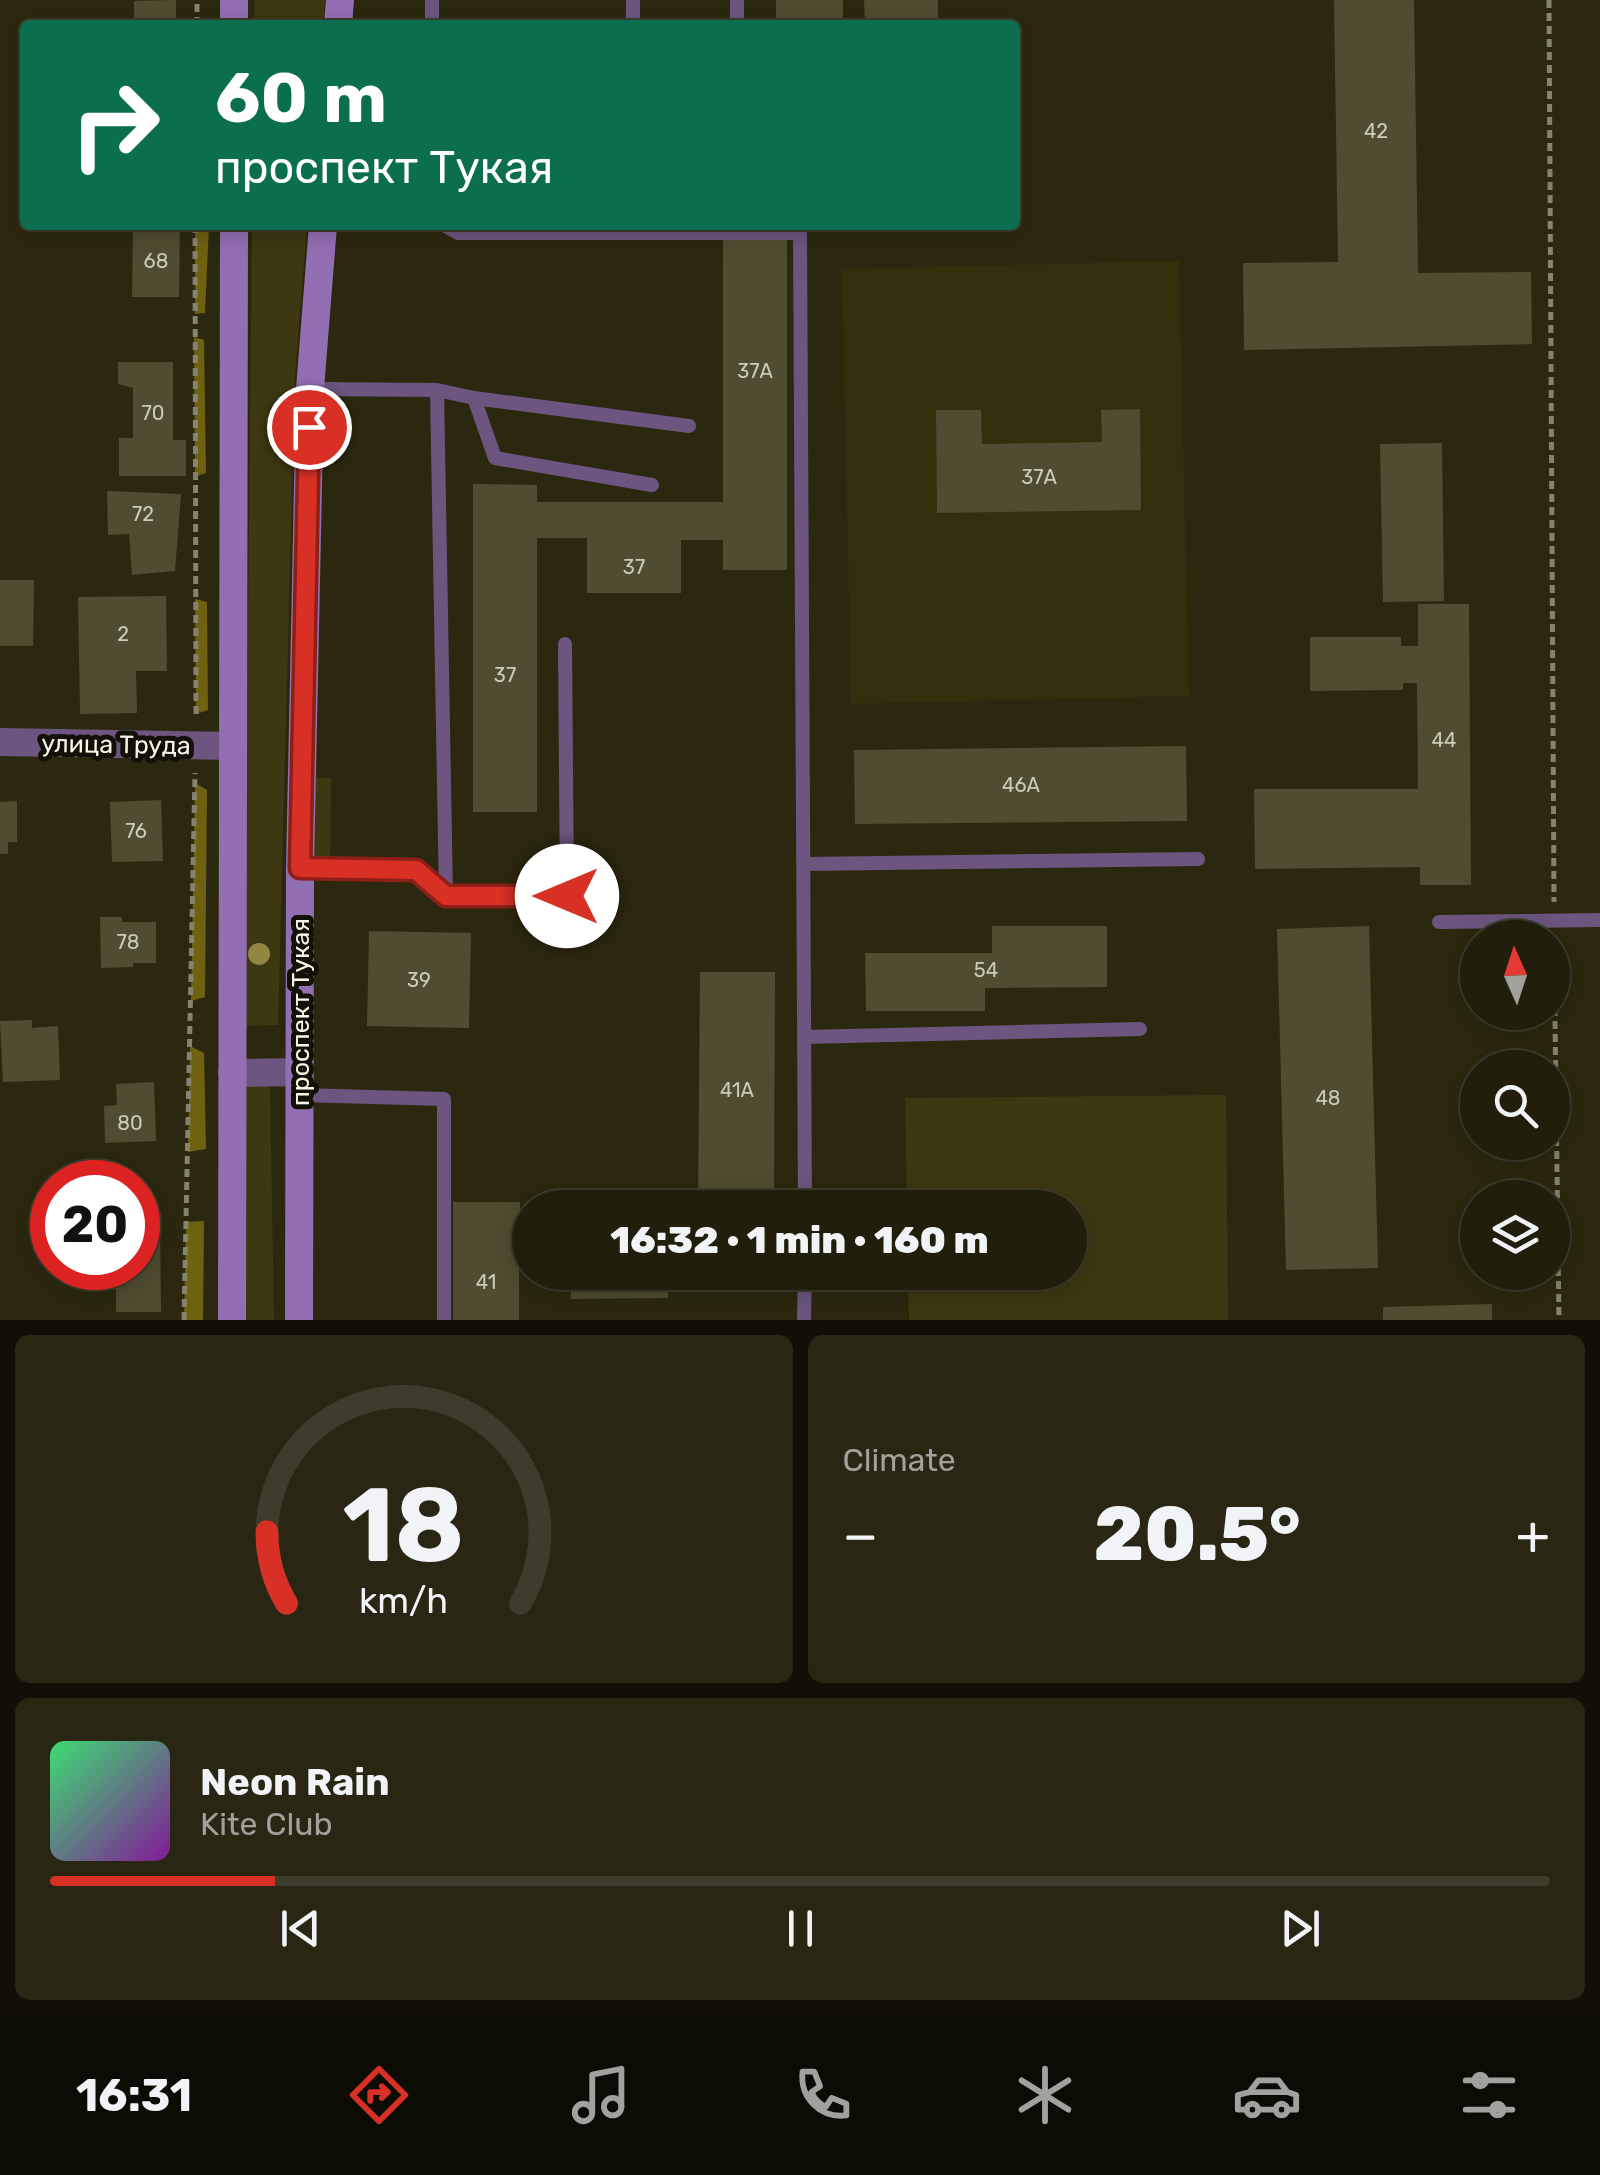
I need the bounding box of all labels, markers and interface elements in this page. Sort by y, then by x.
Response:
text: 60 m [215,57,387,140]
icon: right [50,60,180,190]
house number: 42 [1364,119,1388,143]
text: проспект Тукая [215,141,553,194]
house number: 68 [144,249,168,273]
house number: 37А [737,359,773,383]
pin [267,385,352,470]
icon: arrive [282,400,337,455]
house number: 70 [142,401,164,425]
house number: 37А [1021,465,1057,489]
house number: 72 [132,502,154,526]
house number: 37 [623,555,645,579]
house number: 2 [117,622,129,646]
house number: 37 [494,663,516,687]
house number: 44 [1432,728,1456,752]
street label: улица Труда [41,729,191,760]
house number: 46А [1002,773,1040,797]
house number: 76 [125,819,147,843]
position arrow [515,844,619,948]
street label: проспект Тукая [286,918,315,1106]
north arrow [1460,920,1570,1030]
map controls [1460,920,1570,1290]
house number: 78 [117,930,139,954]
house number: 54 [974,958,998,982]
house number: 39 [407,968,431,992]
button: search [1460,1050,1570,1160]
house number: 41А [720,1078,754,1102]
house number: 48 [1315,1086,1341,1110]
house number: 80 [117,1111,143,1135]
speed limit sign: 20 [30,1160,160,1290]
button: layers [1460,1180,1570,1290]
text: 16:32 · 1 min · 160 m [610,1217,989,1263]
house number: 41 [476,1270,496,1294]
text: Climate [843,1441,956,1479]
text: 18 [343,1464,465,1587]
text: 20.5° [1094,1490,1300,1579]
text: − [843,1503,878,1568]
text: + [1516,1503,1550,1568]
text: km/h [359,1580,448,1622]
text: Neon Rain [200,1759,390,1805]
text: Kite Club [200,1805,333,1843]
icon: previous [273,1901,328,1956]
icon: pause [773,1901,828,1956]
icon: next [1273,1901,1328,1956]
icon: directions [344,2060,414,2130]
icon: music [566,2060,636,2130]
icon: phone [788,2060,858,2130]
icon: climate [1010,2060,1080,2130]
icon: car [1232,2060,1302,2130]
icon: filters [1454,2060,1524,2130]
text: 16:31 [76,2069,192,2122]

